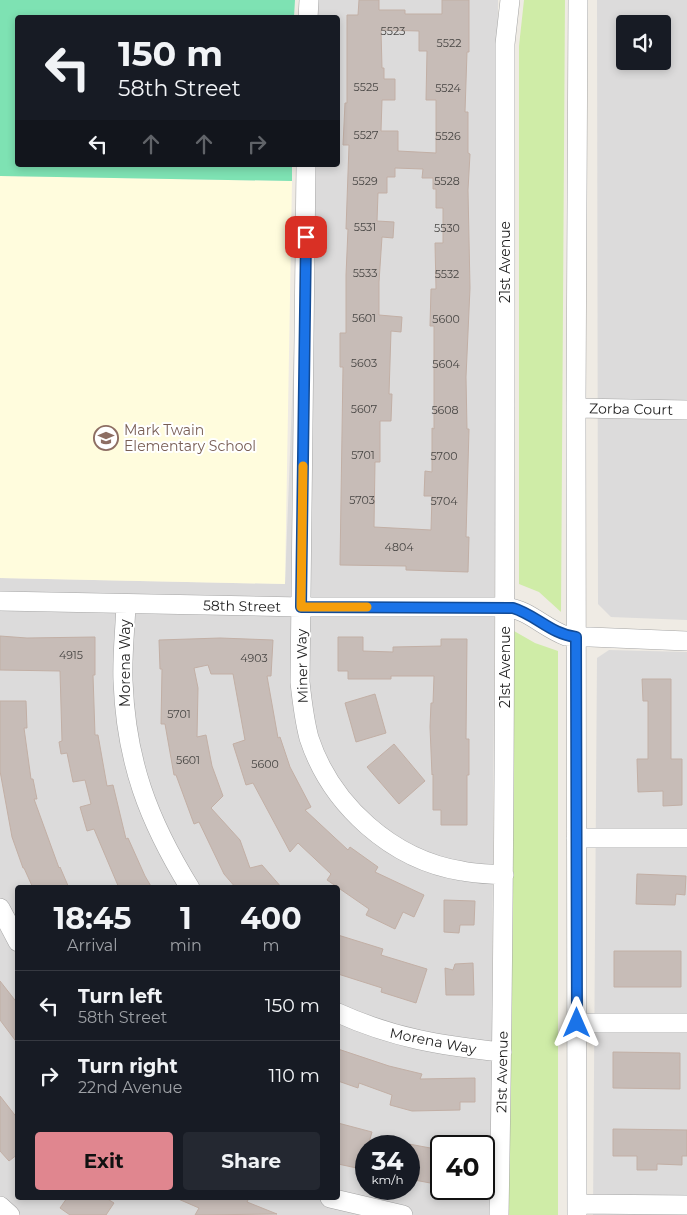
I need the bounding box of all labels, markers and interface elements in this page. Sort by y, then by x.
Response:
map controls [616,15,671,70]
button: sound [616,15,671,70]
house number: 5523 [381,24,405,38]
text: 150 m [118,32,223,75]
icon: left [35,35,100,100]
house number: 5522 [437,36,461,50]
text: 58th Street [118,75,241,102]
house number: 5525 [354,80,378,94]
house number: 5524 [435,81,462,95]
house number: 5527 [353,128,379,142]
house number: 5526 [435,129,461,143]
icon: left [84,130,112,158]
icon: ahead [137,130,165,158]
icon: ahead [190,130,218,158]
icon: right [243,130,271,158]
house number: 5529 [352,174,378,188]
house number: 5528 [434,174,460,188]
pin [285,216,327,258]
house number: 5531 [354,220,376,234]
house number: 5530 [434,221,460,235]
street label: 21st Avenue [496,221,514,303]
icon: arrive [292,223,320,251]
house number: 5533 [353,266,377,280]
house number: 5532 [435,267,459,281]
house number: 5601 [352,311,376,325]
house number: 5600 [432,312,460,326]
house number: 5603 [351,356,377,370]
house number: 5604 [432,357,460,371]
street label: Zorba Court [589,399,673,419]
house number: 5607 [351,402,377,416]
house number: 5608 [431,403,459,417]
place label: Mark Twain Elementary School [124,421,256,455]
school or university icon: Mark Twain Elementary School [93,425,119,451]
house number: 5701 [351,448,375,462]
house number: 5700 [431,449,457,463]
house number: 5703 [349,493,375,507]
house number: 5704 [431,494,458,508]
house number: 4804 [385,540,414,554]
street label: 58th Street [203,596,281,616]
street label: Morena Way [116,619,134,707]
street label: 21st Avenue [496,626,514,708]
street label: Miner Way [292,628,312,704]
house number: 4915 [59,648,83,662]
house number: 4903 [240,651,268,665]
house number: 5701 [167,707,191,721]
house number: 5601 [176,753,200,767]
house number: 5600 [251,757,279,771]
text: 18:45 [53,900,131,937]
text: 1 [180,900,192,937]
text: 400 [240,900,302,937]
text: Arrival [67,936,118,955]
text: min [170,936,202,955]
text: m [262,936,279,955]
text: Turn left [78,985,163,1008]
icon: left [35,992,63,1020]
text: 150 m [265,994,320,1017]
position arrow [550,996,602,1048]
text: 58th Street [78,1008,167,1027]
street label: Morena Way [388,1024,478,1058]
street label: 21st Avenue [492,1031,512,1113]
text: Turn right [78,1055,178,1078]
icon: right [35,1062,63,1090]
text: 110 m [269,1064,320,1087]
text: 22nd Avenue [78,1078,182,1097]
button: Exit [35,1132,173,1190]
button: Share [183,1132,320,1190]
speed limit sign: 40 [430,1135,495,1200]
text: 34 [371,1146,404,1176]
text: km/h [371,1172,404,1187]

